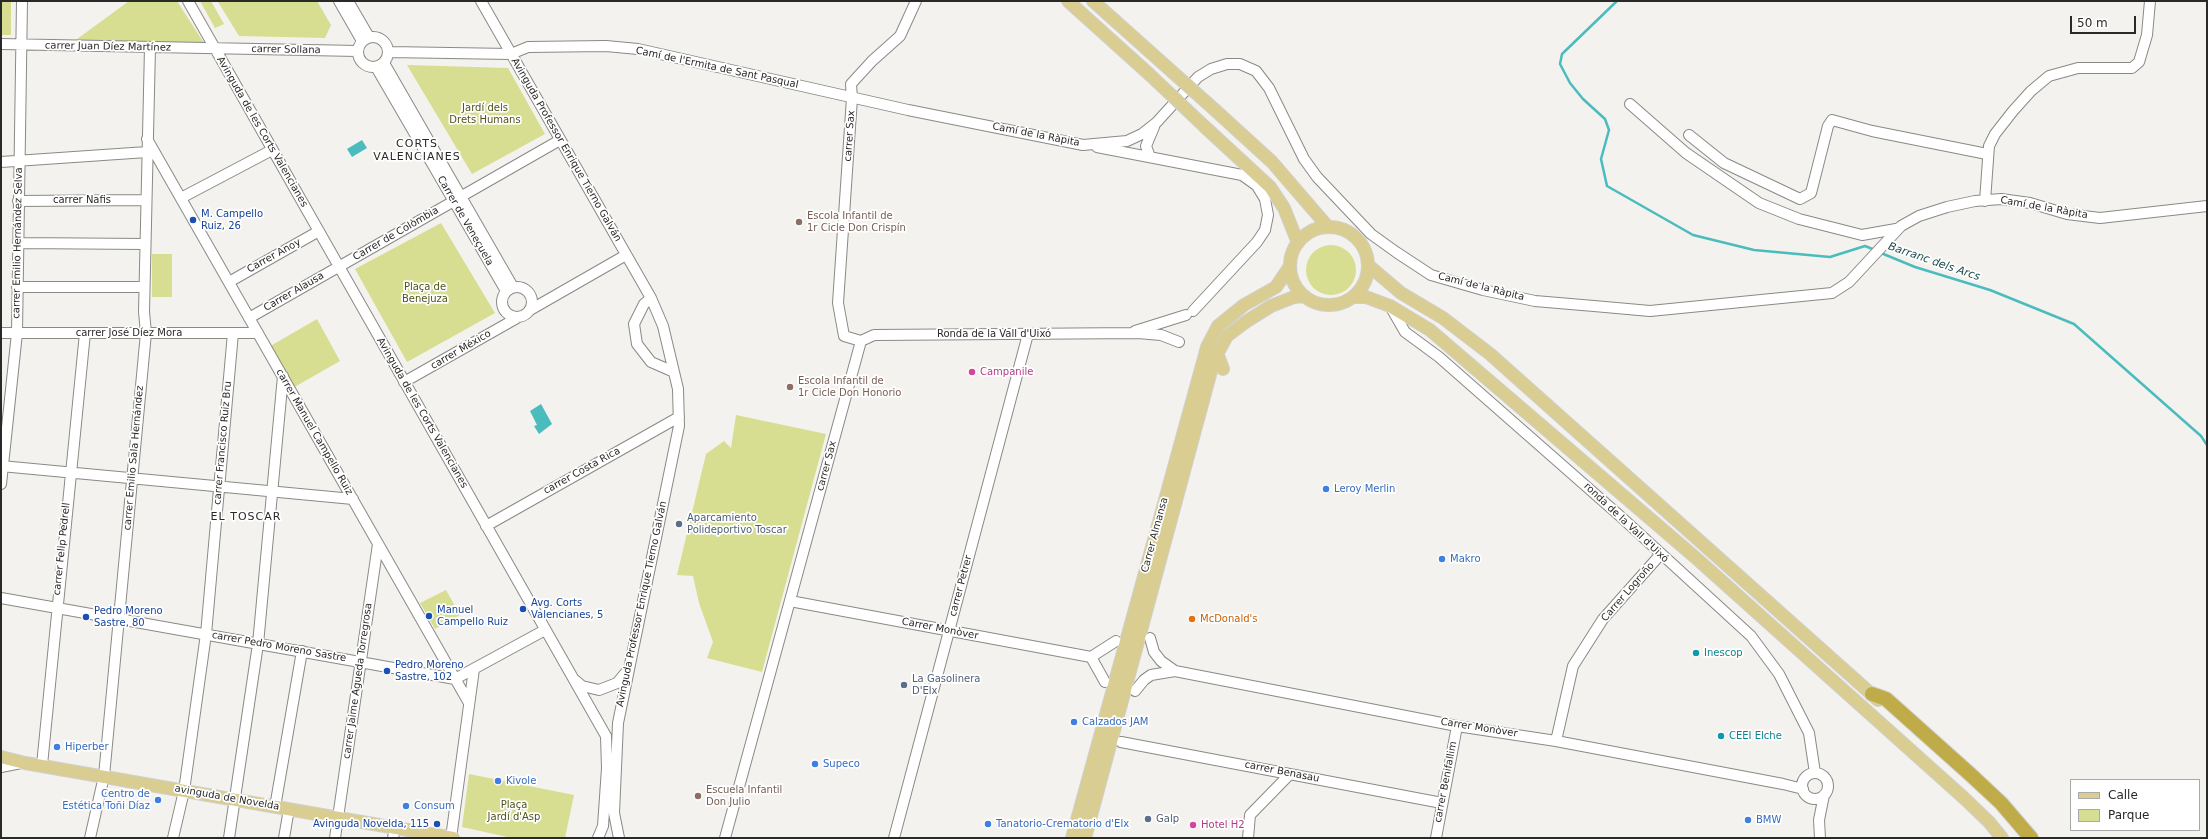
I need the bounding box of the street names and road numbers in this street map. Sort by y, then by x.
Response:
street label: carrer Juan Díez Martínez [45,40,171,54]
street label: carrer Sollana [251,43,321,57]
street label: Camí de l'Ermita de Sant Pasqual [635,45,799,91]
street label: Avinguda de les Corts Valencianes [214,55,310,209]
street label: Avinguda Professor Enrique Tierno Galván [508,56,624,244]
street label: carrer Sax [842,110,858,162]
street label: Camí de la Ràpita [991,121,1081,149]
street label: carrer Emilio Hernández Selva [11,167,25,319]
street label: Carrer de Veneçuela [434,174,496,268]
street label: carrer Nafis [53,194,111,206]
street label: Camí de la Ràpita [1999,194,2089,222]
street label: Carrer de Colòmbia [351,205,441,263]
street label: Carrer Anoy [245,236,303,276]
street label: Carrer Alausa [262,270,326,314]
street label: Camí de la Ràpita [1437,270,1525,304]
street label: carrer José Díez Mora [76,327,182,339]
street label: carrer México [429,328,493,372]
street label: Ronda de la Vall d'Uixó [937,328,1051,340]
street label: Avinguda de les Corts Valencianes [374,336,470,490]
street label: carrer Manuel Campello Ruiz [273,367,355,497]
street label: carrer Francisco Ruiz Bru [212,381,234,505]
street label: carrer Emilio Sala Hernández [122,385,146,531]
street label: carrer Sax [815,440,839,492]
street label: carrer Costa Rica [542,445,622,497]
street label: ronda de la Vall d'Uixó [1581,481,1671,565]
street label: Carrer Almansa [1139,496,1171,574]
street label: Avinguda Professor Enrique Tierno Galván [614,500,670,708]
street label: carrer Felip Pedrell [51,502,73,596]
street label: carrer Petrer [947,554,975,618]
street label: Carrer Logroño [1599,560,1657,624]
street label: carrer Jaime Agueda Torregrosa [341,602,375,760]
street label: Carrer Monòver [901,616,979,642]
street label: carrer Pedro Moreno Sastre [211,629,347,665]
street label: Carrer Monòver [1440,716,1518,740]
street label: carrer Benifallim [1432,740,1460,824]
street label: carrer Benasau [1244,759,1320,785]
street label: avinguda de Novelda [174,783,280,813]

